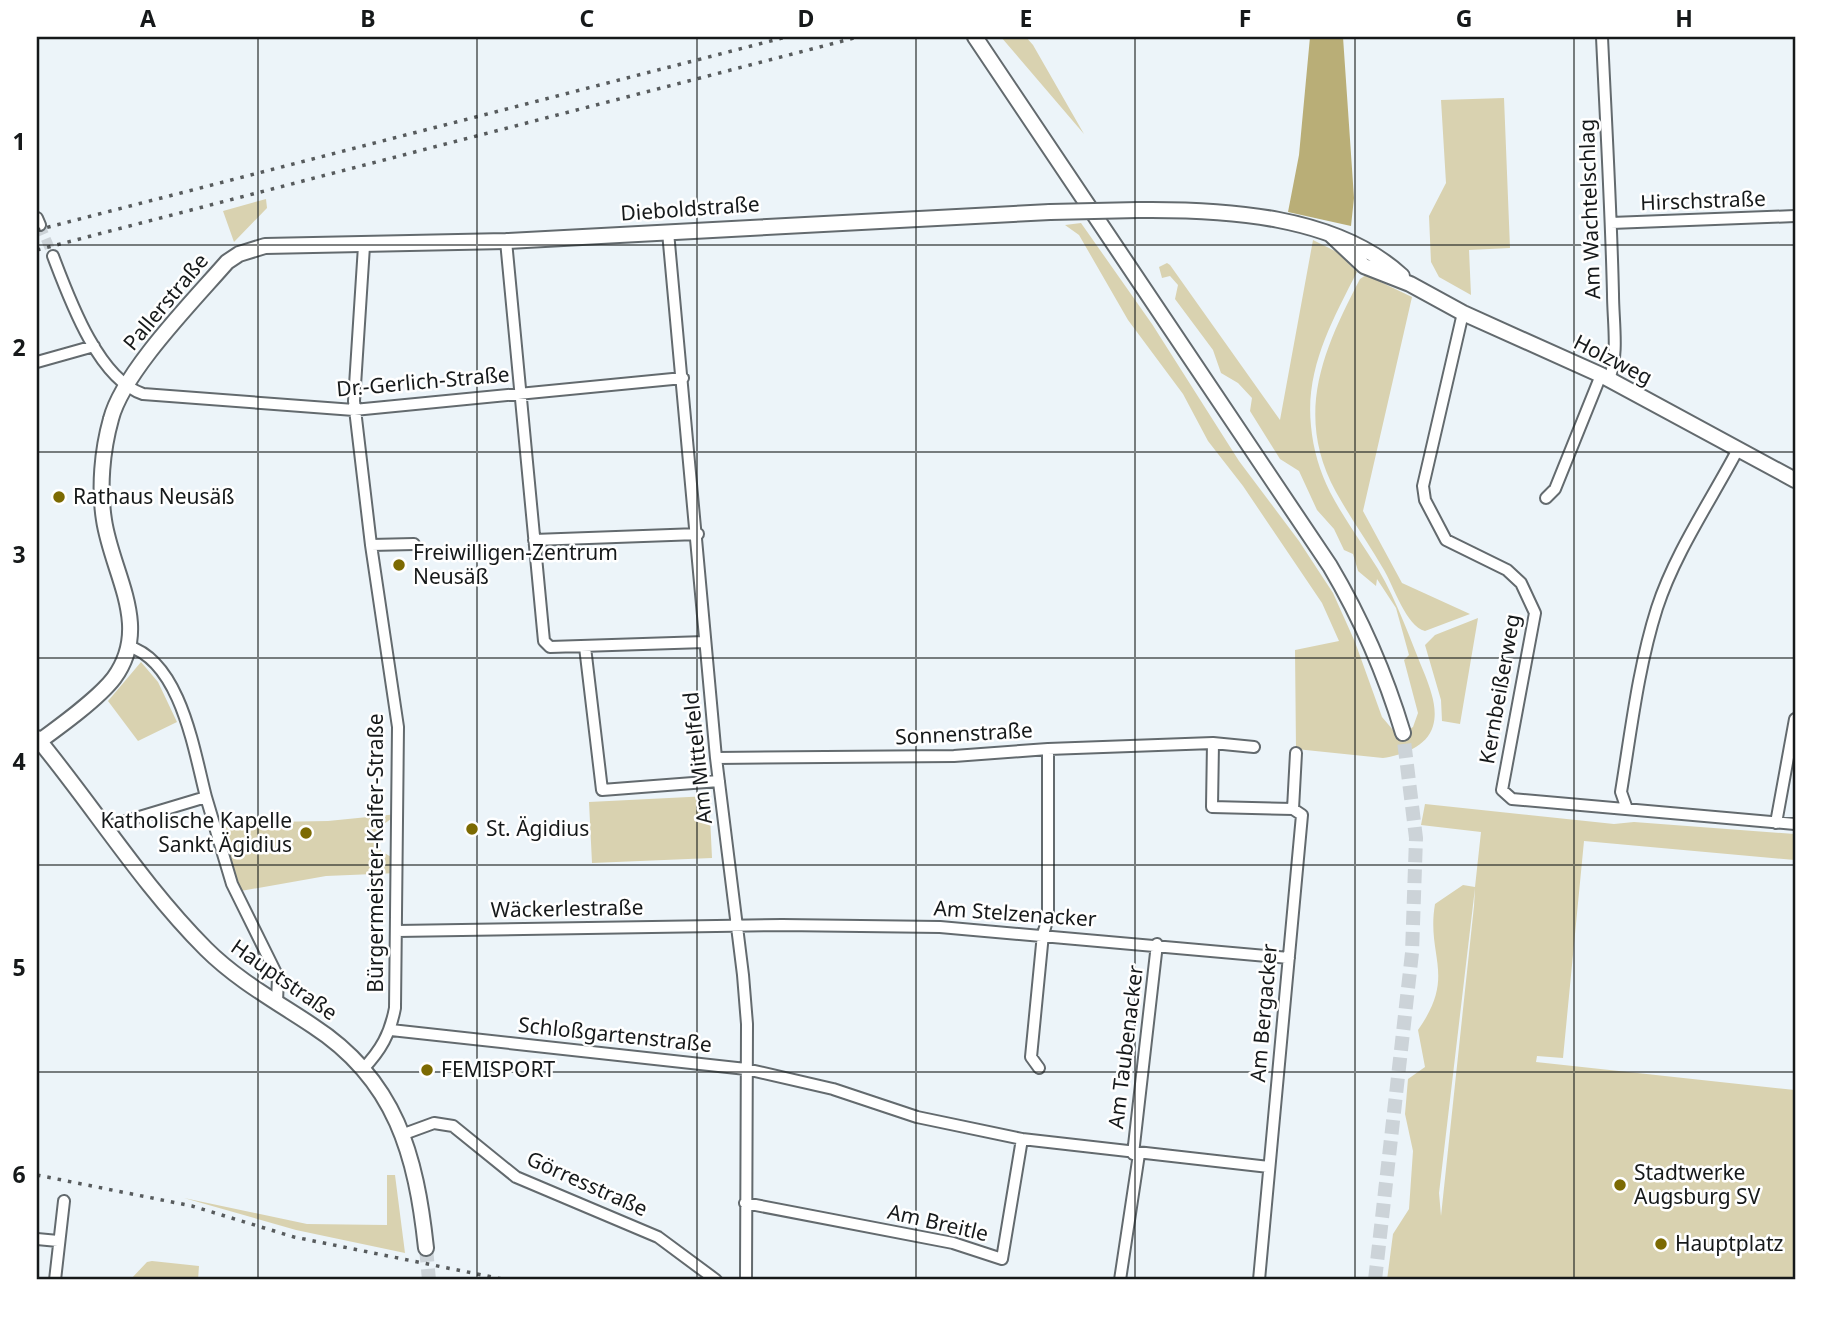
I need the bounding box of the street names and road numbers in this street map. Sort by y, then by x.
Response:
street label: Am Wachtelschlag [1572,118,1606,300]
street label: Hirschstraße [1640,184,1766,216]
street label: Dieboldstraße [619,189,760,227]
street label: Pallerstraße [116,247,214,356]
street label: Holzweg [1569,327,1658,391]
street label: Dr.-Gerlich-Straße [335,359,511,403]
street label: Kernbeißerweg [1472,612,1526,766]
street label: Am Mittelfeld [676,691,718,826]
street label: Bürgermeister-Kaifer-Straße [361,713,389,993]
street label: Sonnenstraße [894,715,1033,751]
street label: Wäckerlestraße [490,893,644,923]
street label: Am Stelzenacker [933,893,1098,933]
street label: Hauptstraße [226,932,343,1026]
street label: Am Bergacker [1243,942,1283,1083]
street label: Am Taubenacker [1101,963,1149,1130]
street label: Schloßgartenstraße [517,1010,713,1058]
street label: Görresstraße [523,1144,652,1222]
street label: Am Breitle [885,1197,991,1247]

